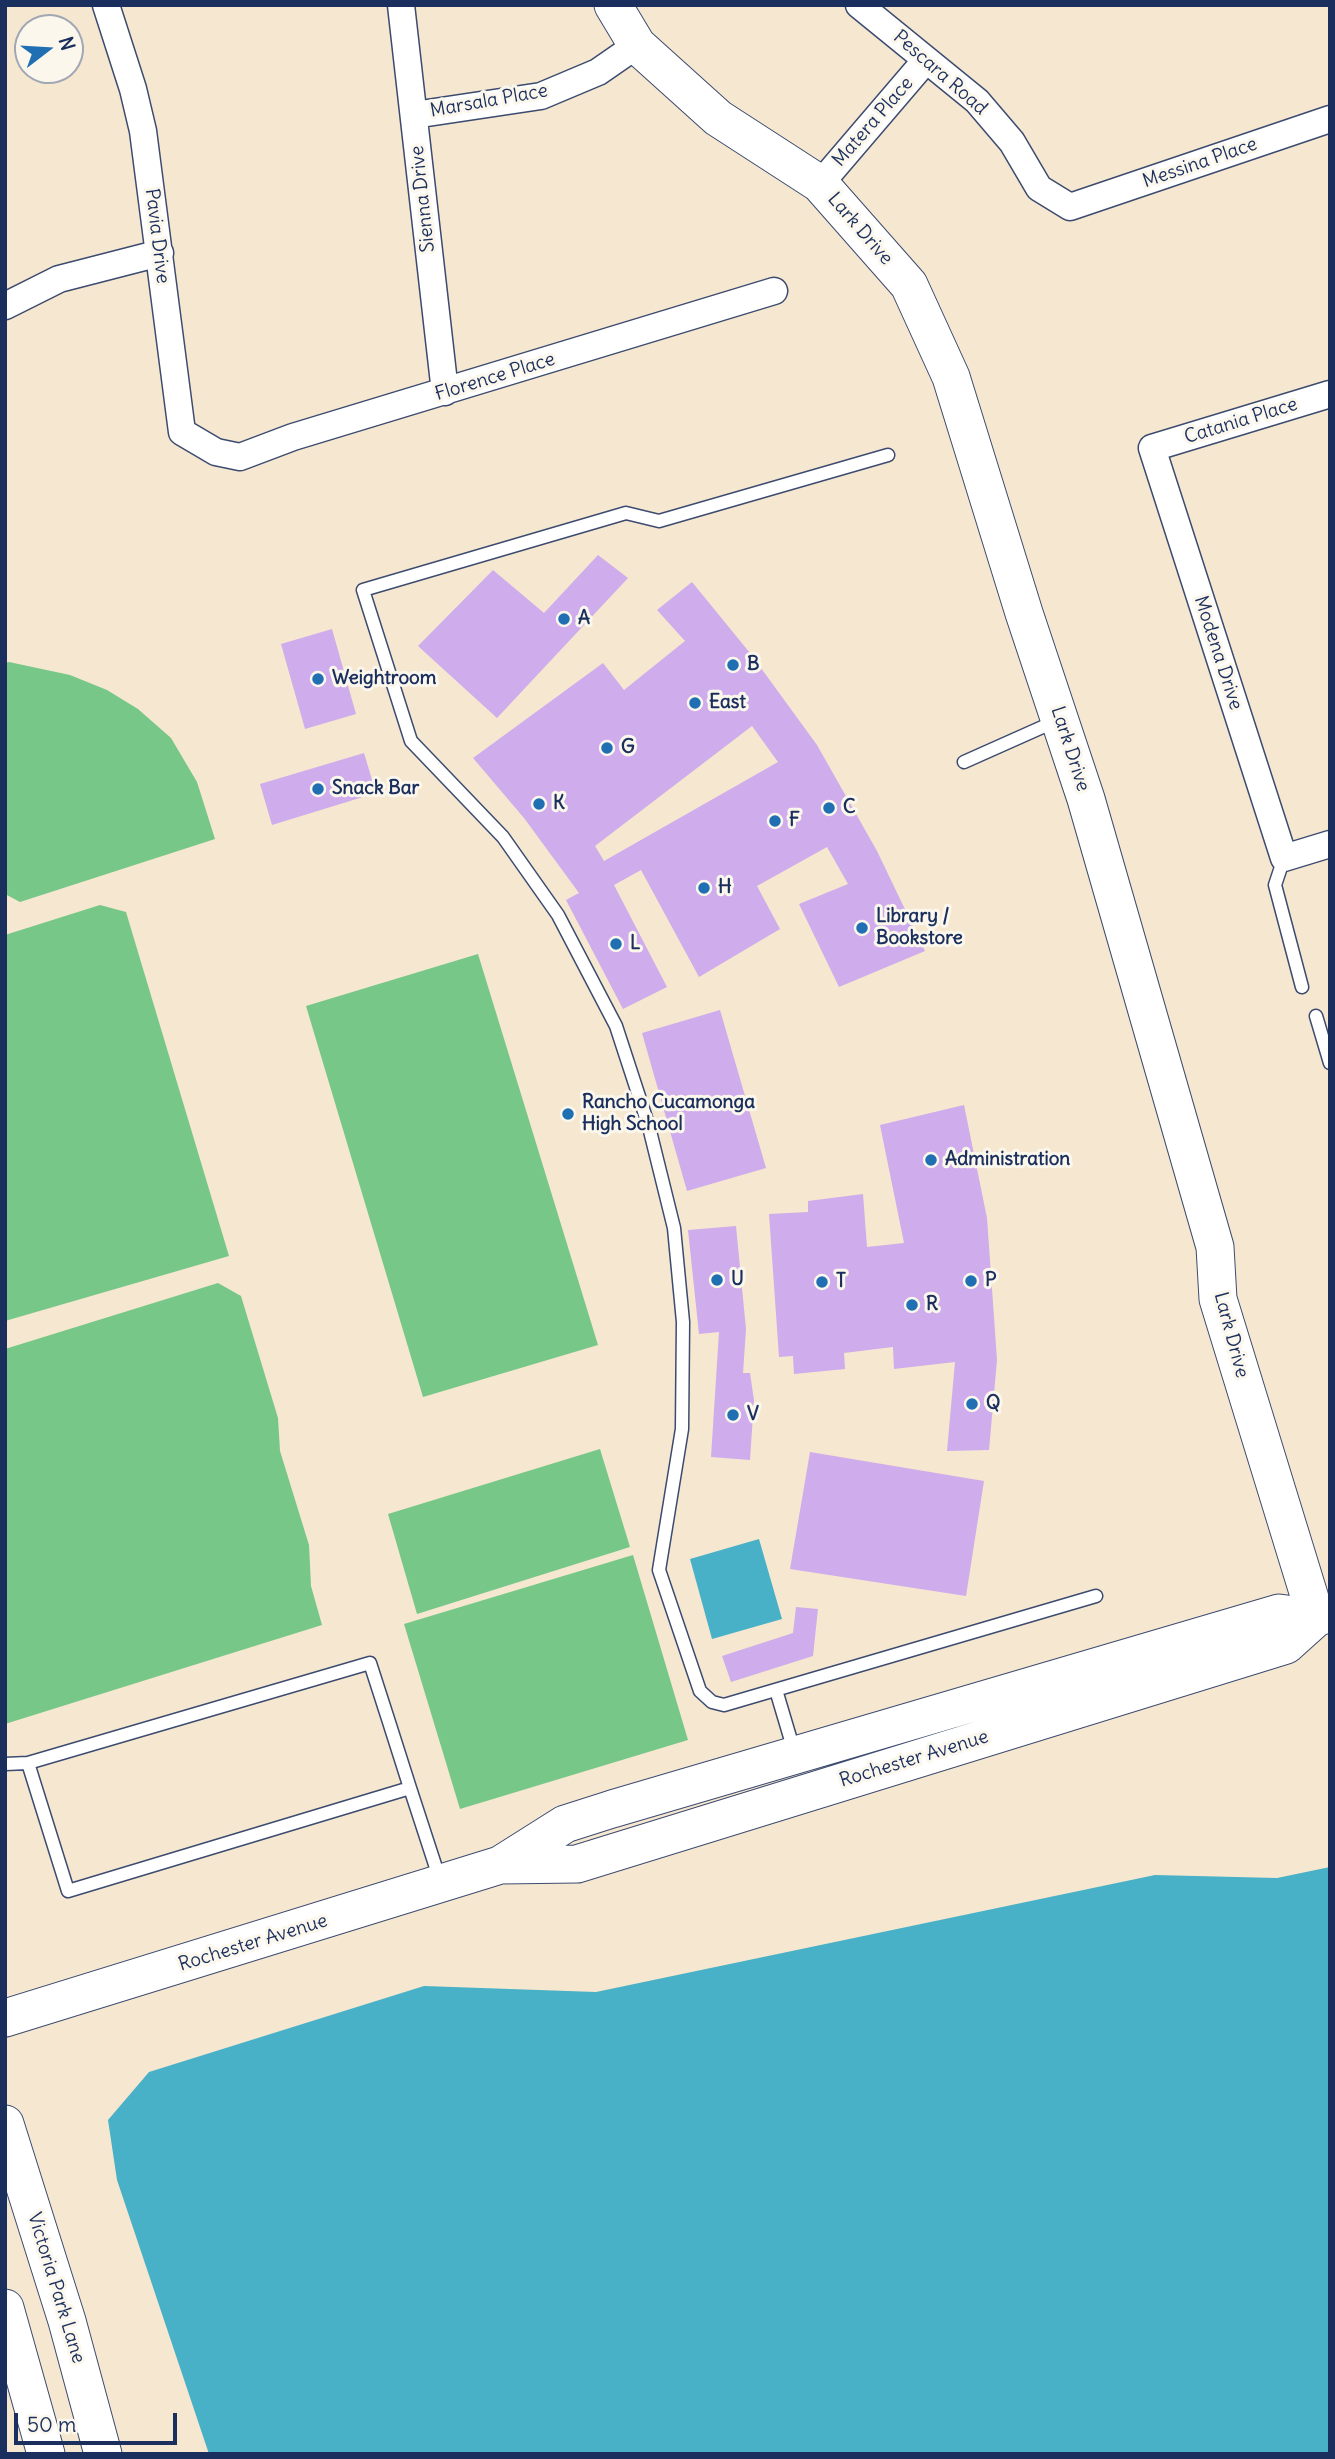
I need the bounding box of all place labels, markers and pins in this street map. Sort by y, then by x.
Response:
place label: A [578,608,590,630]
marker: A [556,611,572,627]
place label: B [747,654,759,676]
marker: B [725,657,741,673]
place label: Weightroom [332,668,436,690]
marker: Weightroom [310,671,326,687]
place label: East [709,692,746,714]
marker: East [687,695,703,711]
place label: G [621,737,635,759]
marker: G [599,740,615,756]
place label: Snack Bar [332,778,419,800]
marker: Snack Bar [310,781,326,797]
place label: K [553,793,565,815]
marker: K [531,796,547,812]
place label: C [843,797,856,819]
marker: C [821,800,837,816]
place label: F [789,810,800,832]
marker: F [767,813,783,829]
place label: H [718,877,732,899]
marker: H [696,880,712,896]
place label: Library / Bookstore [876,906,963,950]
marker: Library / Bookstore [854,920,870,936]
place label: L [630,933,640,955]
marker: L [608,936,624,952]
place label: Rancho Cucamonga High School [582,1092,755,1136]
marker: Rancho Cucamonga High School [560,1106,576,1122]
place label: Administration [945,1149,1070,1171]
marker: Administration [923,1152,939,1168]
place label: U [731,1269,744,1291]
place label: P [985,1270,996,1292]
place label: T [836,1271,846,1293]
marker: U [709,1272,725,1288]
marker: P [963,1273,979,1289]
marker: T [814,1274,830,1290]
place label: R [926,1294,938,1316]
marker: R [904,1297,920,1313]
place label: Q [986,1393,1000,1415]
marker: Q [964,1396,980,1412]
place label: V [747,1404,759,1426]
marker: V [725,1407,741,1423]

